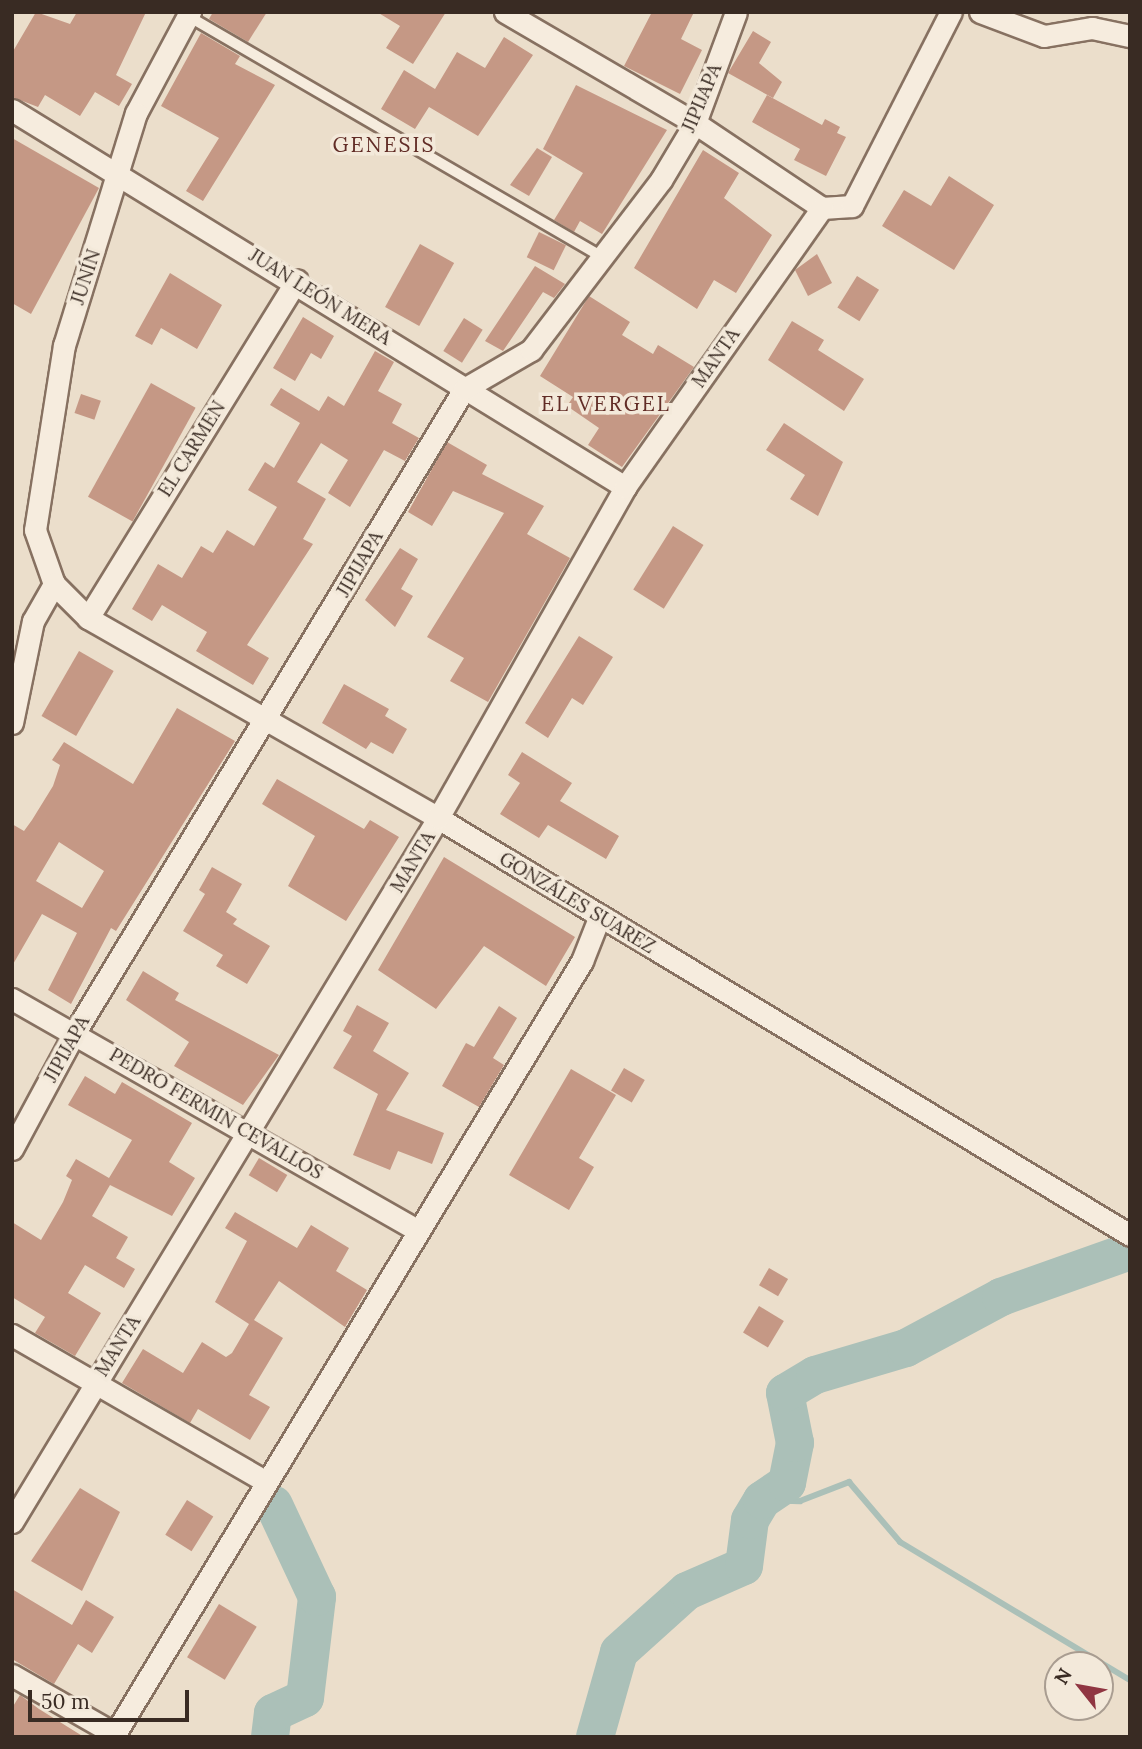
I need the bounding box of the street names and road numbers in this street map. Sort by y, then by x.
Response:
street label: JIPIJAPA [677,60,727,136]
street label: JUAN LEÓN MERA [245,244,395,350]
street label: JUNÍN [66,247,106,307]
street label: MANTA [687,324,745,392]
street label: EL CARMEN [154,397,230,501]
street label: JIPIJAPA [332,527,388,601]
street label: MANTA [386,827,440,897]
street label: GONZÁLES SUAREZ [495,848,659,958]
street label: JIPIJAPA [39,1012,95,1086]
street label: PEDRO FERMIN CEVALLOS [105,1043,327,1185]
street label: MANTA [90,1311,146,1381]

